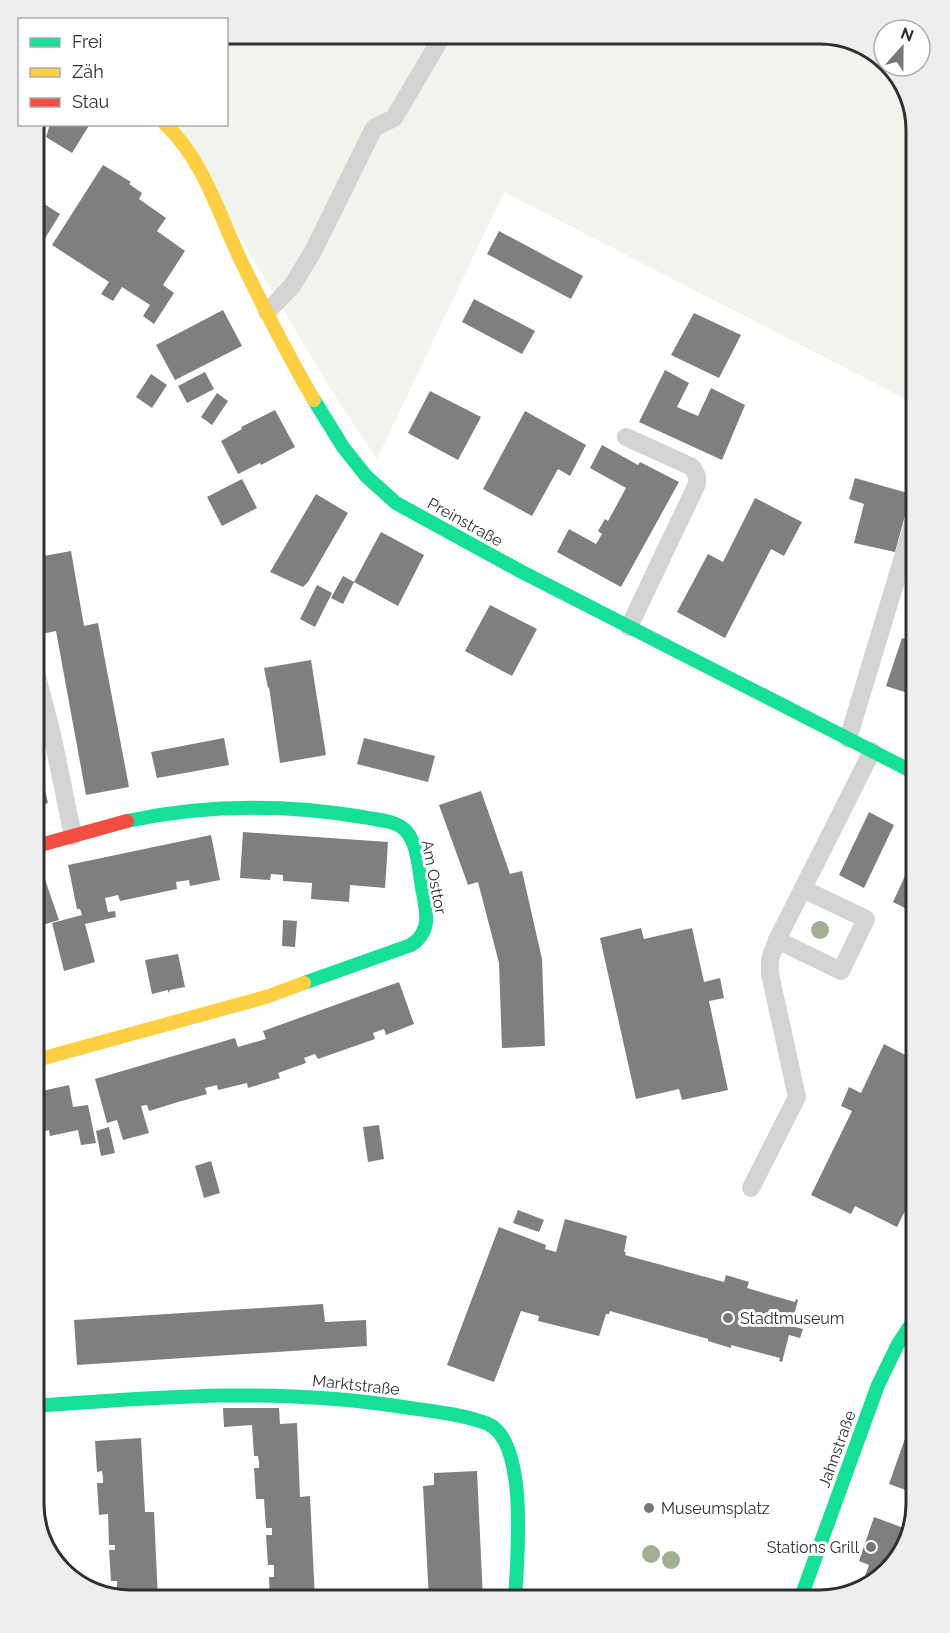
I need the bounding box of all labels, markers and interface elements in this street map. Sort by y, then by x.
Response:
legend [18,18,228,126]
north arrow [872,18,932,78]
text: N [898,23,916,46]
text: Frei [72,31,102,52]
text: Zäh [72,61,104,82]
text: Stau [72,91,109,112]
street label: Preinstraße [424,494,506,550]
street label: Am Osttor [418,838,451,916]
place label: Stadtmuseum [740,1309,845,1328]
marker: Stadtmuseum [721,1311,735,1325]
street label: Marktstraße [311,1371,401,1399]
street label: Jahnstraße [814,1408,860,1490]
place label: Museumsplatz [661,1499,770,1518]
marker: Museumsplatz [642,1501,656,1515]
place label: Stations Grill [767,1538,860,1557]
marker: Stations Grill [864,1540,878,1554]

